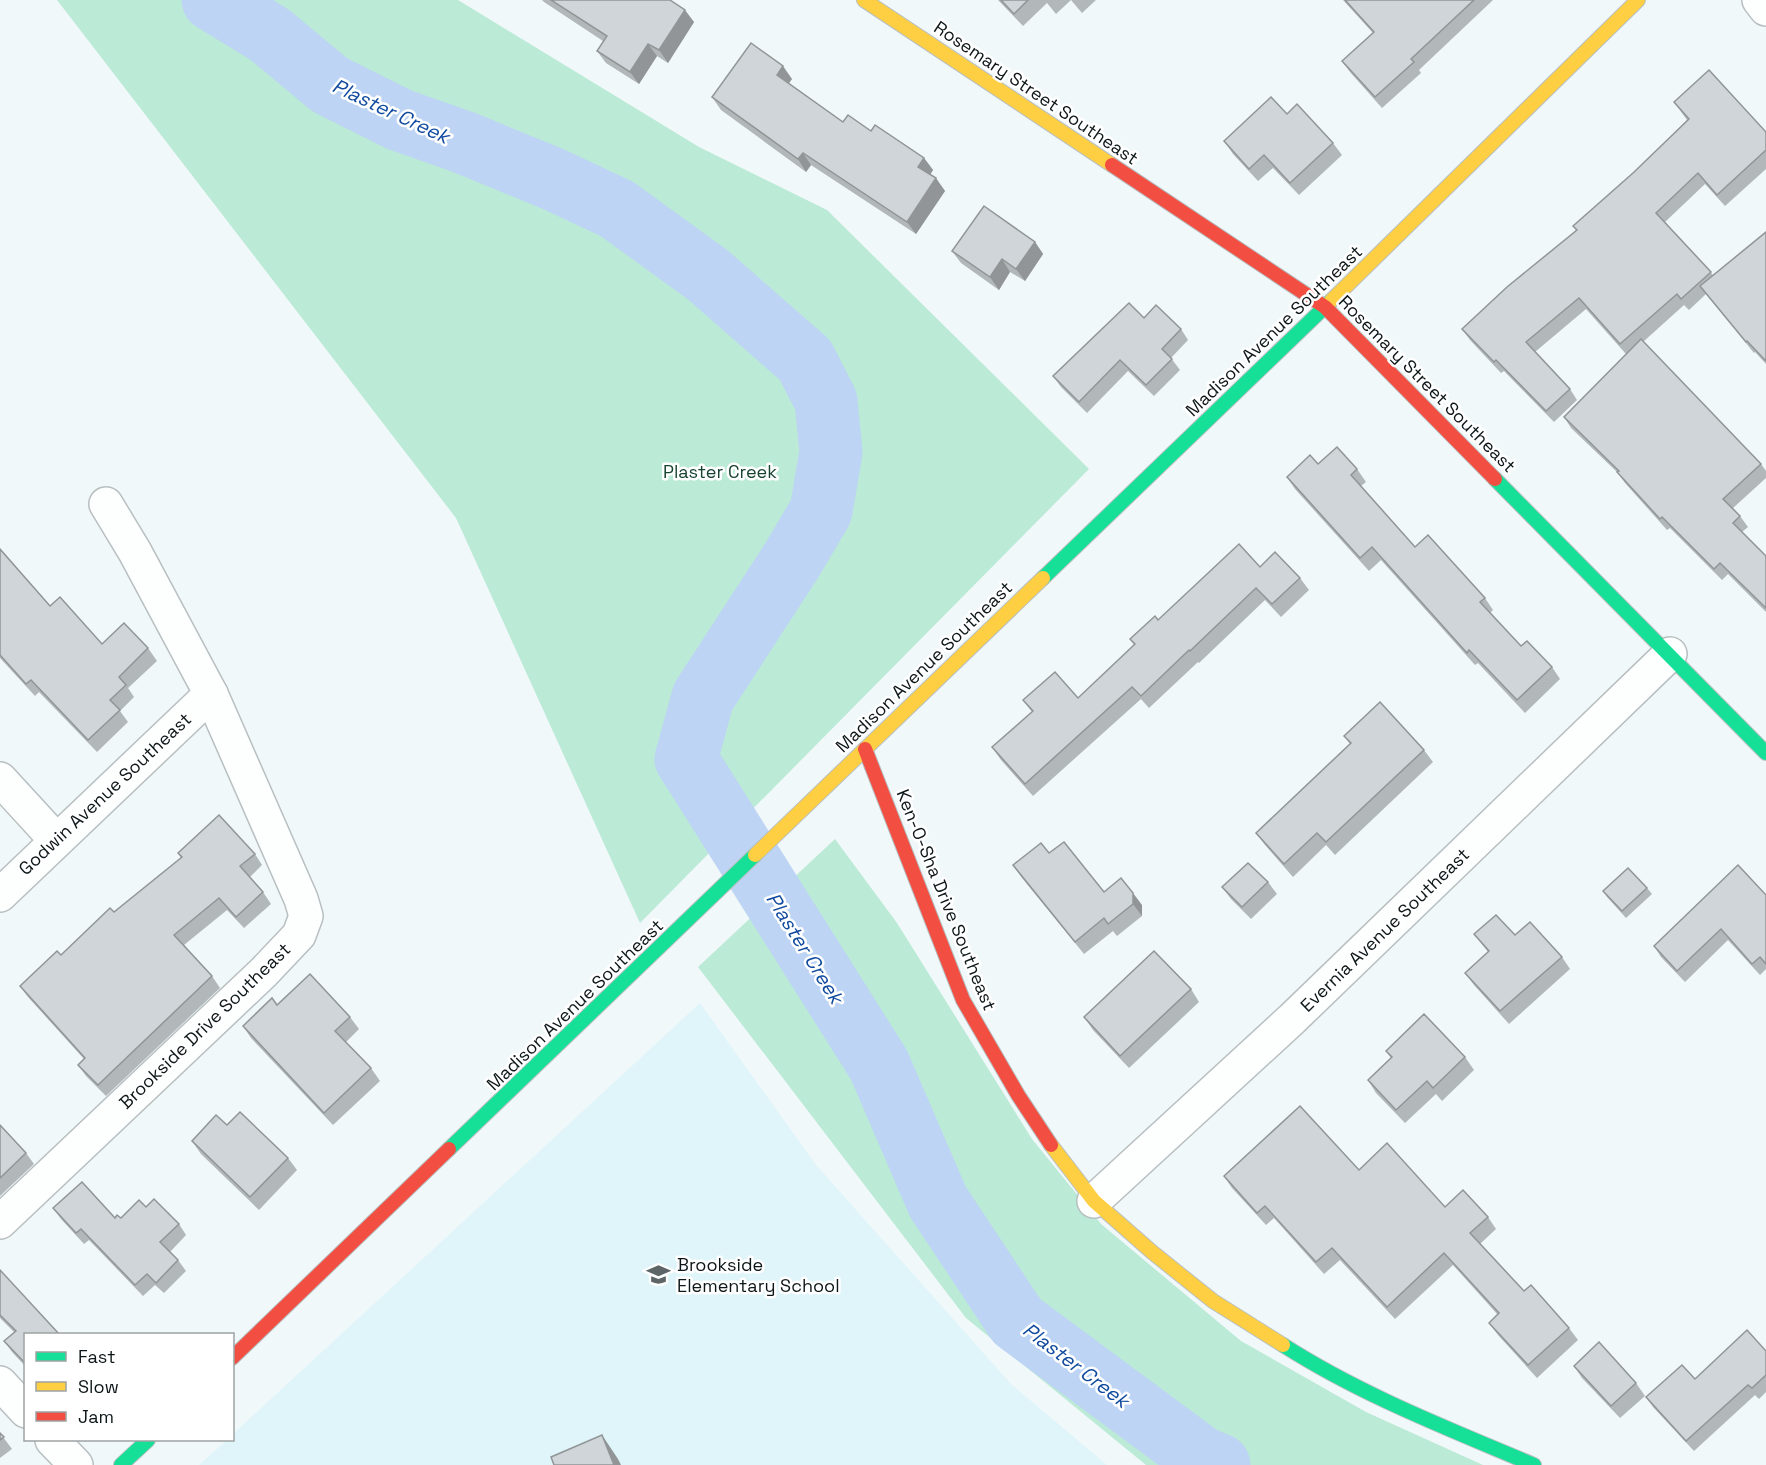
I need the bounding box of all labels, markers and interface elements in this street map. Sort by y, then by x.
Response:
street label: Rosemary Street Southeast [930,16,1143,170]
water label: Plaster Creek [328,72,456,150]
street label: Madison Avenue Southeast [1180,240,1367,421]
street label: Rosemary Street Southeast [1334,290,1521,477]
park label: Plaster Creek [663,460,777,483]
street label: Madison Avenue Southeast [830,576,1017,757]
street label: Godwin Avenue Southeast [13,707,196,880]
street label: Ken-O-Sha Drive Southeast [892,786,1001,1014]
street label: Evernia Avenue Southeast [1295,843,1474,1017]
water label: Plaster Creek [760,887,851,1010]
street label: Madison Avenue Southeast [481,914,668,1095]
street label: Brookside Drive Southeast [114,938,295,1114]
place label: Brookside Elementary School [677,1253,840,1297]
school or university icon: Brookside Elementary School [646,1262,672,1288]
water label: Plaster Creek [1018,1317,1136,1415]
legend [24,1333,234,1441]
text: Fast [78,1345,115,1368]
text: Slow [78,1375,119,1398]
text: Jam [78,1405,114,1428]

